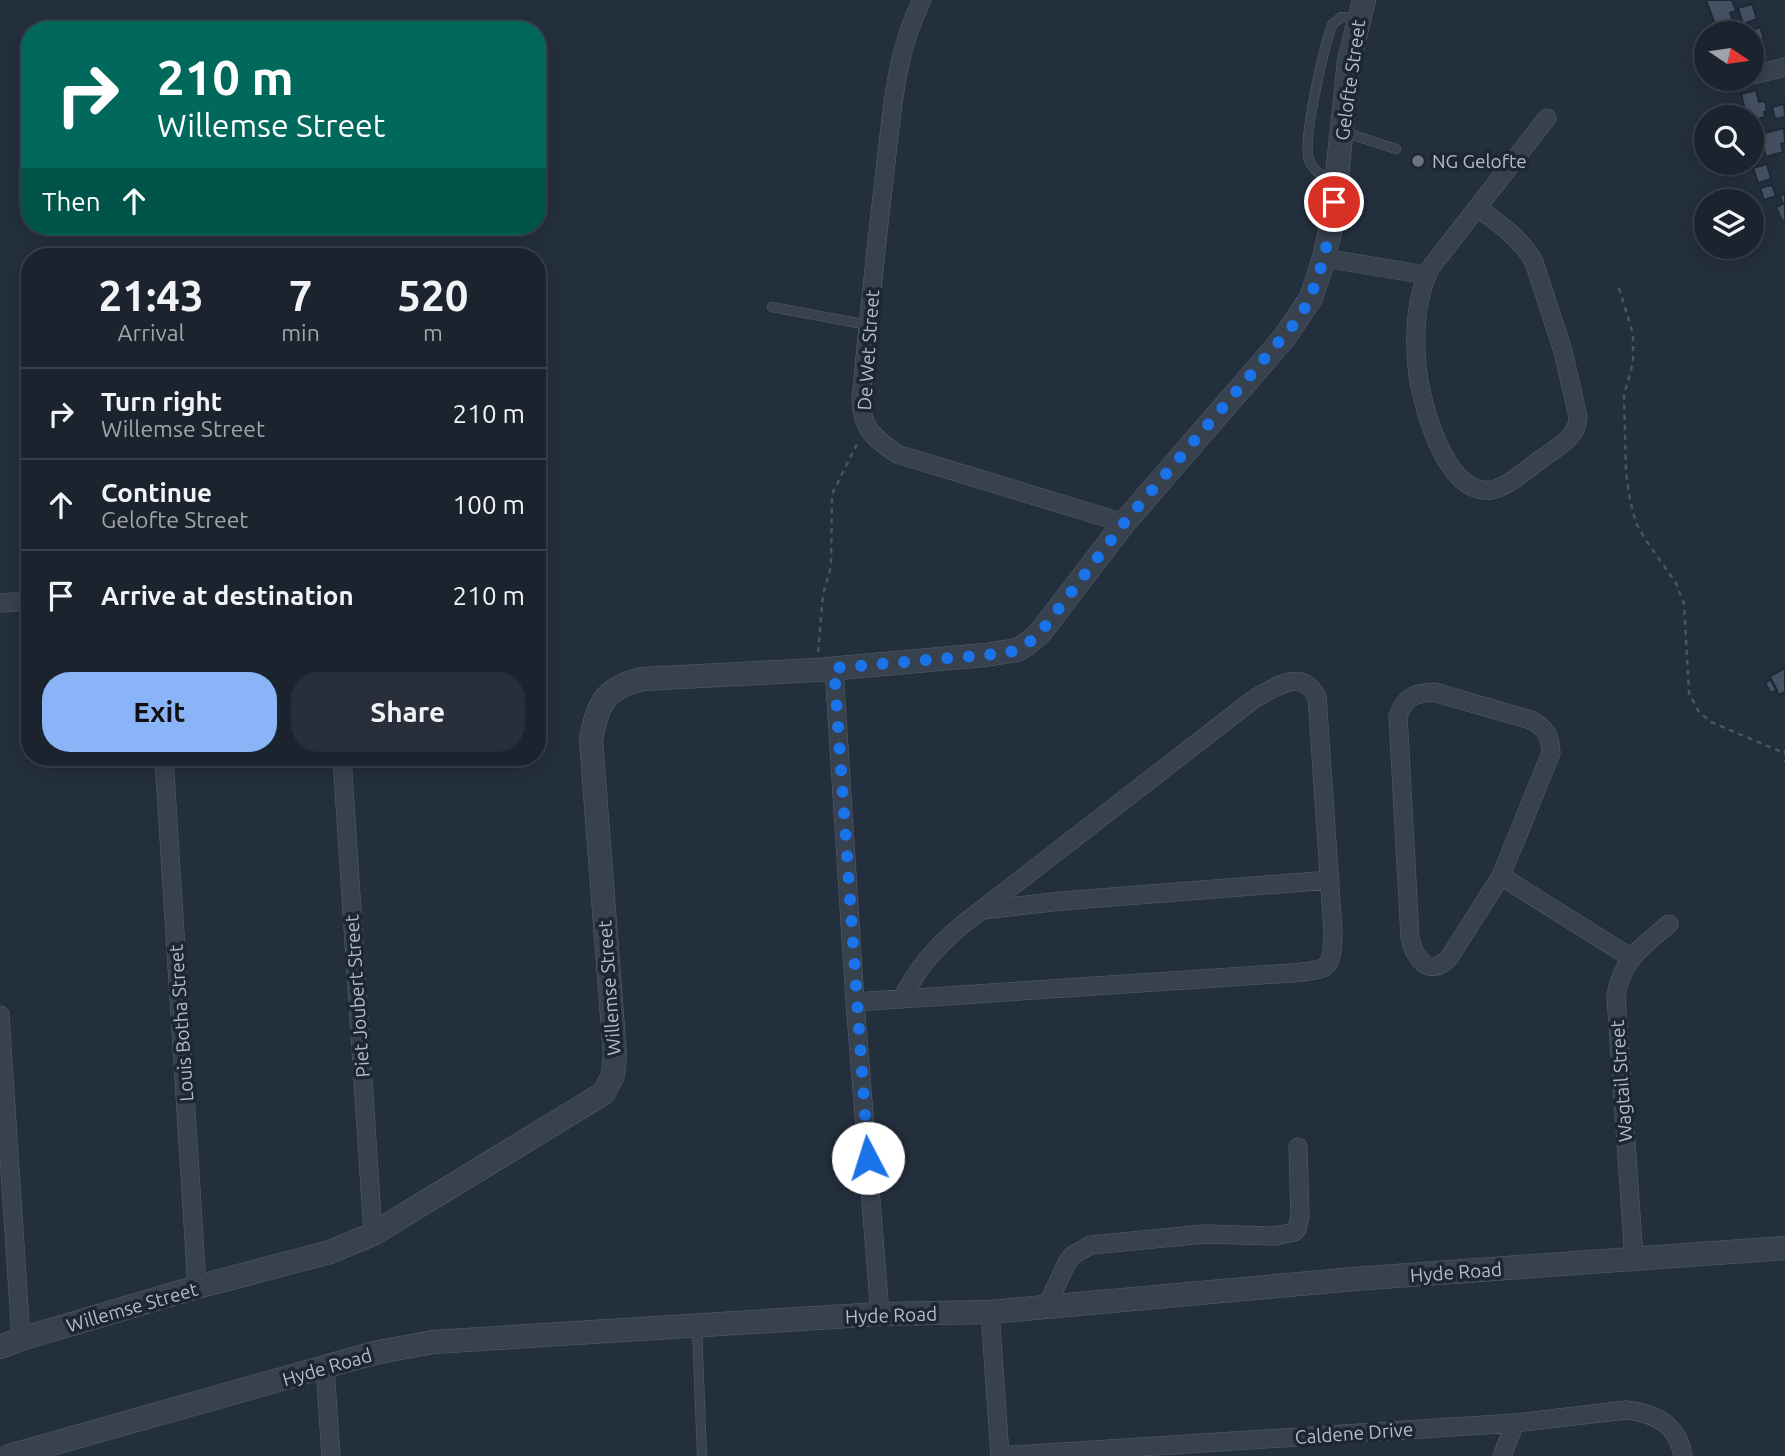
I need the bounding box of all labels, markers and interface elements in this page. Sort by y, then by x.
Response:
street label: Gelofte Street [1331,18,1369,142]
north arrow [1694,21,1764,91]
map controls [1694,21,1764,259]
icon: right [42,49,133,140]
text: 210 m [157,49,294,104]
button: search [1694,105,1764,175]
text: Willemse Street [157,107,385,143]
place label: NG Gelofte [1432,150,1527,172]
marker: NG Gelofte [1410,153,1426,169]
pin [1304,172,1364,232]
icon: ahead [115,182,153,220]
icon: arrive [1315,183,1353,221]
text: Then [42,187,101,216]
button: layers [1694,189,1764,259]
text: 21:43 [99,272,204,319]
text: 7 [289,272,312,319]
text: 520 [397,272,468,319]
street label: De Wet Street [853,288,883,411]
text: Arrival [118,320,185,345]
text: min [281,320,320,345]
text: m [423,320,443,345]
text: Turn right [101,387,222,416]
icon: right [42,395,80,433]
text: 210 m [453,399,525,428]
text: Willemse Street [101,416,265,441]
text: Continue [101,478,212,507]
icon: ahead [42,486,80,524]
text: 100 m [453,490,525,519]
text: Gelofte Street [101,507,248,532]
icon: arrive [42,577,80,615]
text: Arrive at destination [101,581,354,610]
text: 210 m [453,581,525,610]
button: Exit [42,672,277,752]
button: Share [291,672,525,752]
street label: Piet Joubert Street [340,913,374,1078]
street label: Willemse Street [593,919,625,1056]
street label: Louis Botha Street [164,943,197,1102]
street label: Wagtail Street [1606,1019,1636,1143]
position arrow [831,1121,905,1195]
street label: Hyde Road [1409,1258,1503,1286]
street label: Willemse Street [64,1278,201,1336]
street label: Hyde Road [845,1302,937,1328]
street label: Hyde Road [280,1344,374,1390]
street label: Caldene Drive [1294,1418,1414,1448]

